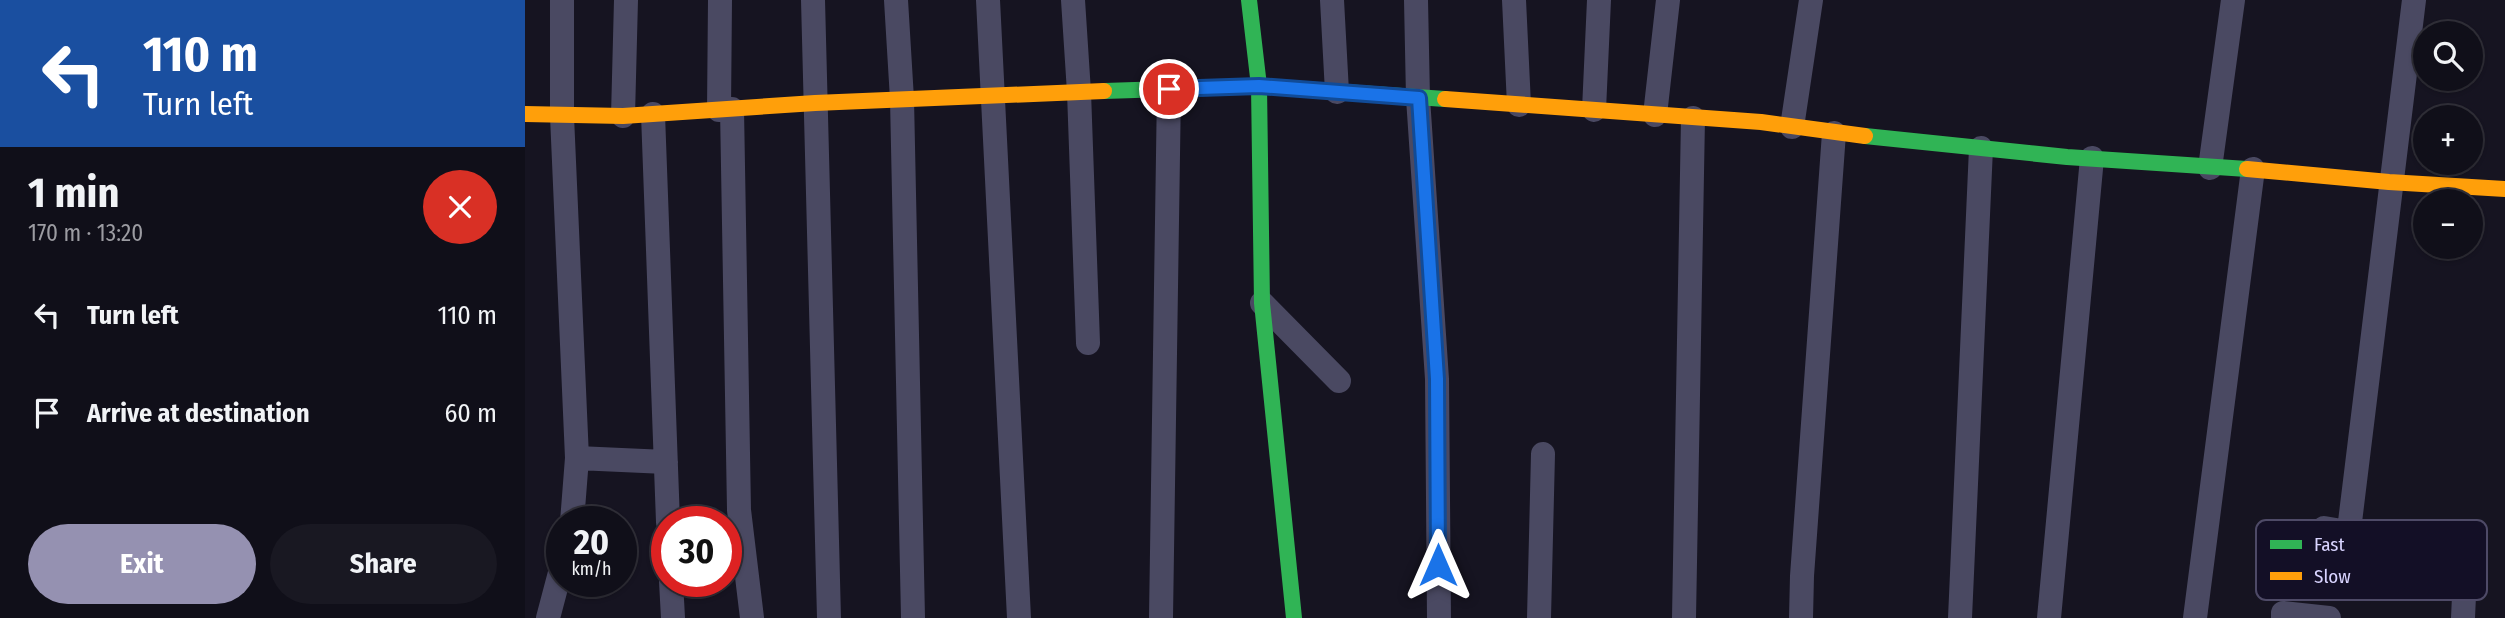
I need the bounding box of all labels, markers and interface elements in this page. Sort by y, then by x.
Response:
map controls [2413,21,2483,259]
button: search [2413,21,2483,91]
text: 110 m [143,25,258,84]
icon: left [28,28,119,119]
pin [1139,59,1199,119]
icon: arrive [1150,70,1188,108]
text: Turn left [143,85,253,123]
button: + [2413,105,2483,175]
text: 1 min [28,168,119,218]
button: close [423,170,497,244]
button: − [2413,189,2483,259]
text: 170 m · 13:20 [28,219,143,247]
icon: left [28,296,66,334]
text: Turn left [87,300,179,331]
text: 110 m [437,300,497,331]
icon: arrive [28,394,66,432]
text: Arrive at destination [87,398,310,429]
text: 60 m [444,398,497,429]
speed limit sign: 30 [651,506,742,597]
legend [2256,520,2487,600]
text: 20 [574,521,609,563]
button: Exit [28,524,256,604]
button: Share [270,524,497,604]
position arrow [1401,528,1475,602]
text: Fast [2314,533,2345,556]
text: km/h [571,558,612,580]
text: Slow [2314,565,2351,588]

